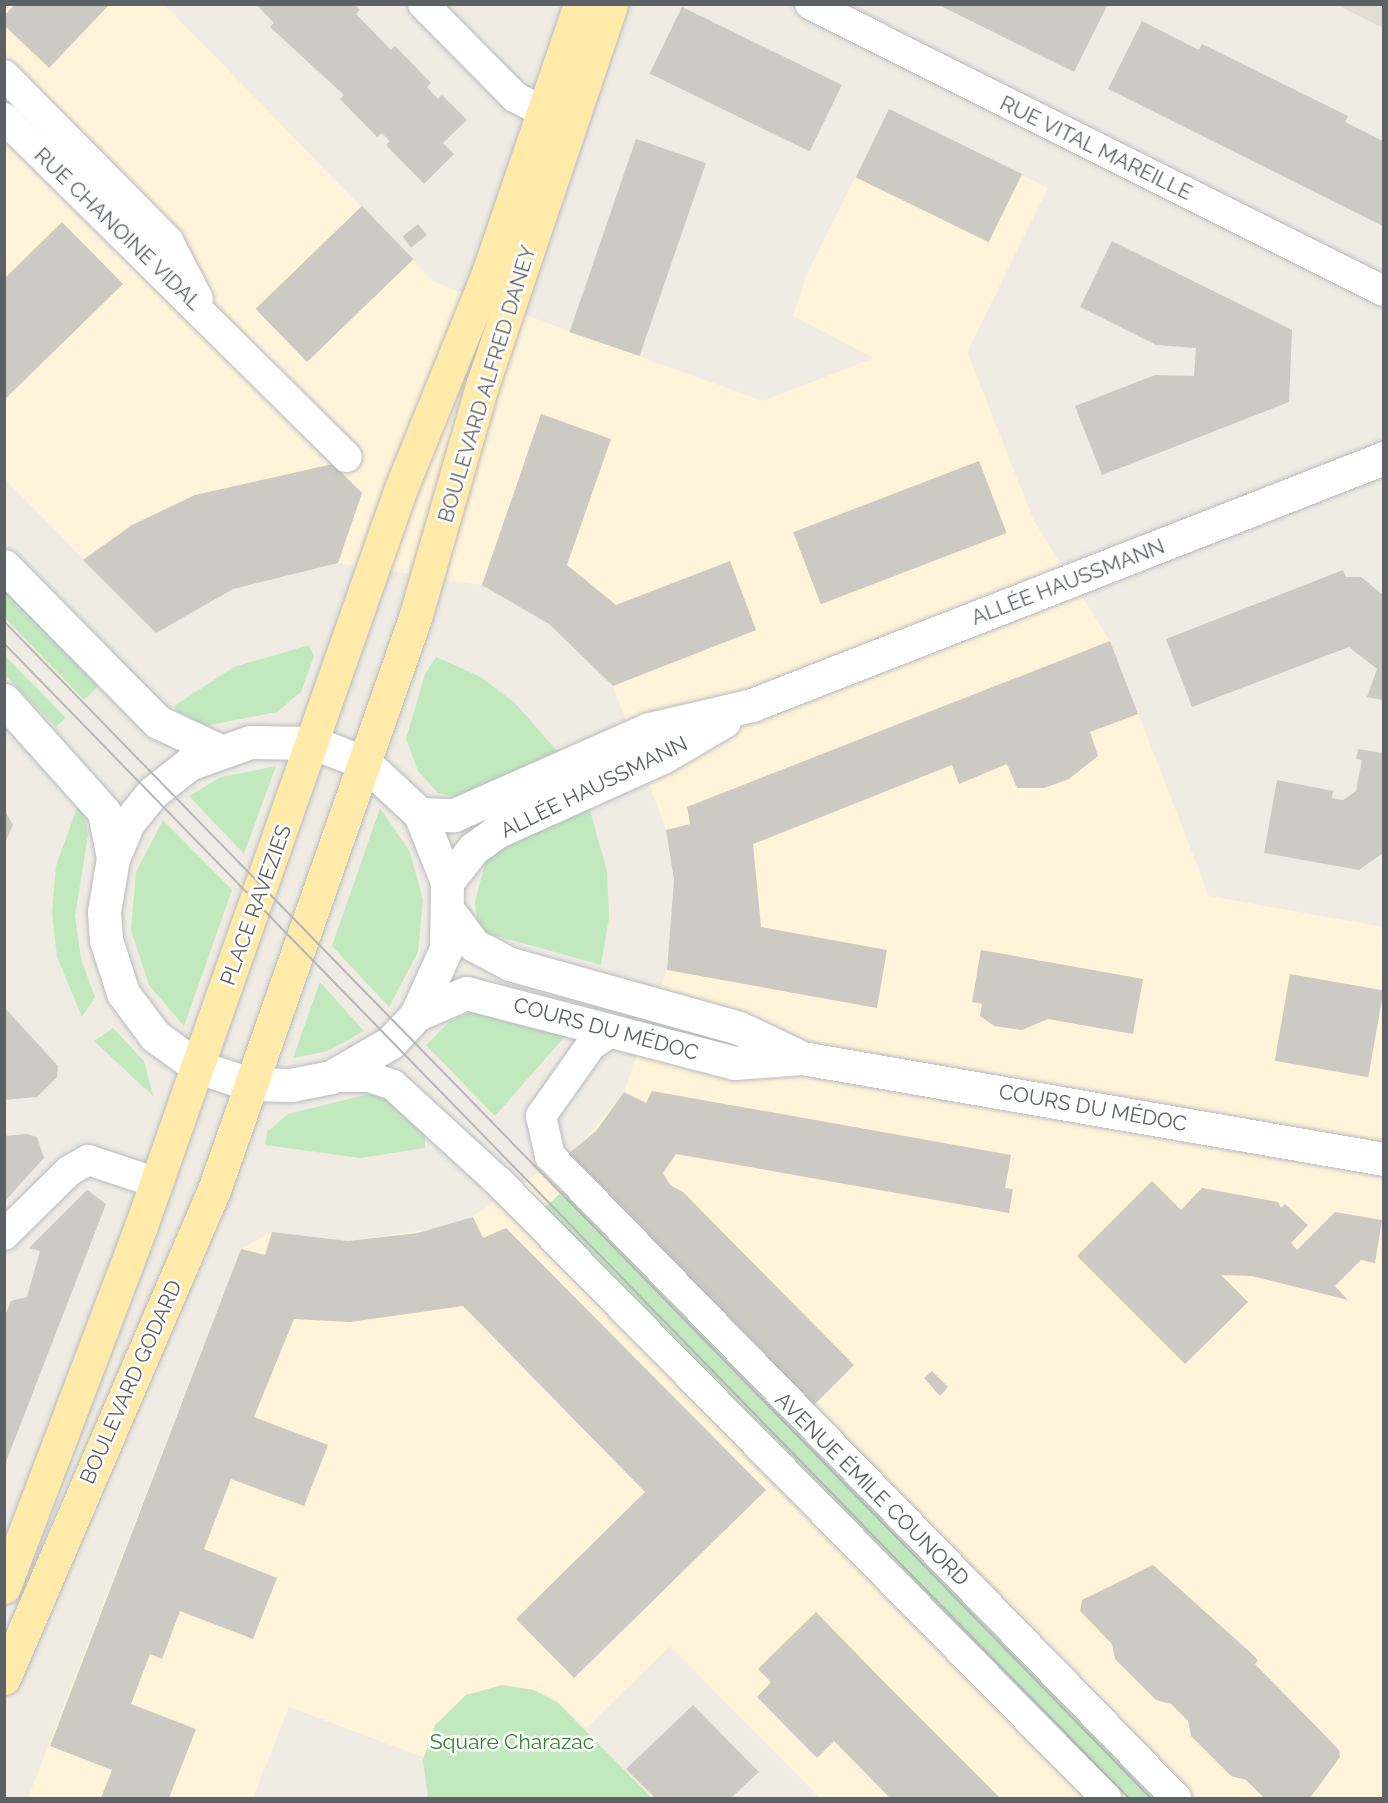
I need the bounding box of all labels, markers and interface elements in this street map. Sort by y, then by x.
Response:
street label: RUE VITAL MAREILLE [995,90,1197,206]
street label: RUE CHANOINE VIDAL [29,142,207,316]
street label: BOULEVARD ALFRED DANEY [433,242,541,526]
street label: ALLÉE HAUSSMANN [968,533,1168,631]
street label: ALLÉE HAUSSMANN [496,731,692,843]
street label: PLACE RAVEZIES [215,821,297,989]
street label: COURS DU MÉDOC [511,992,701,1066]
street label: COURS DU MÉDOC [997,1079,1189,1137]
street label: BOULEVARD GODARD [75,1276,187,1488]
street label: AVENUE ÉMILE COUNORD [770,1387,974,1591]
park label: Square Charazac [430,1729,594,1755]

